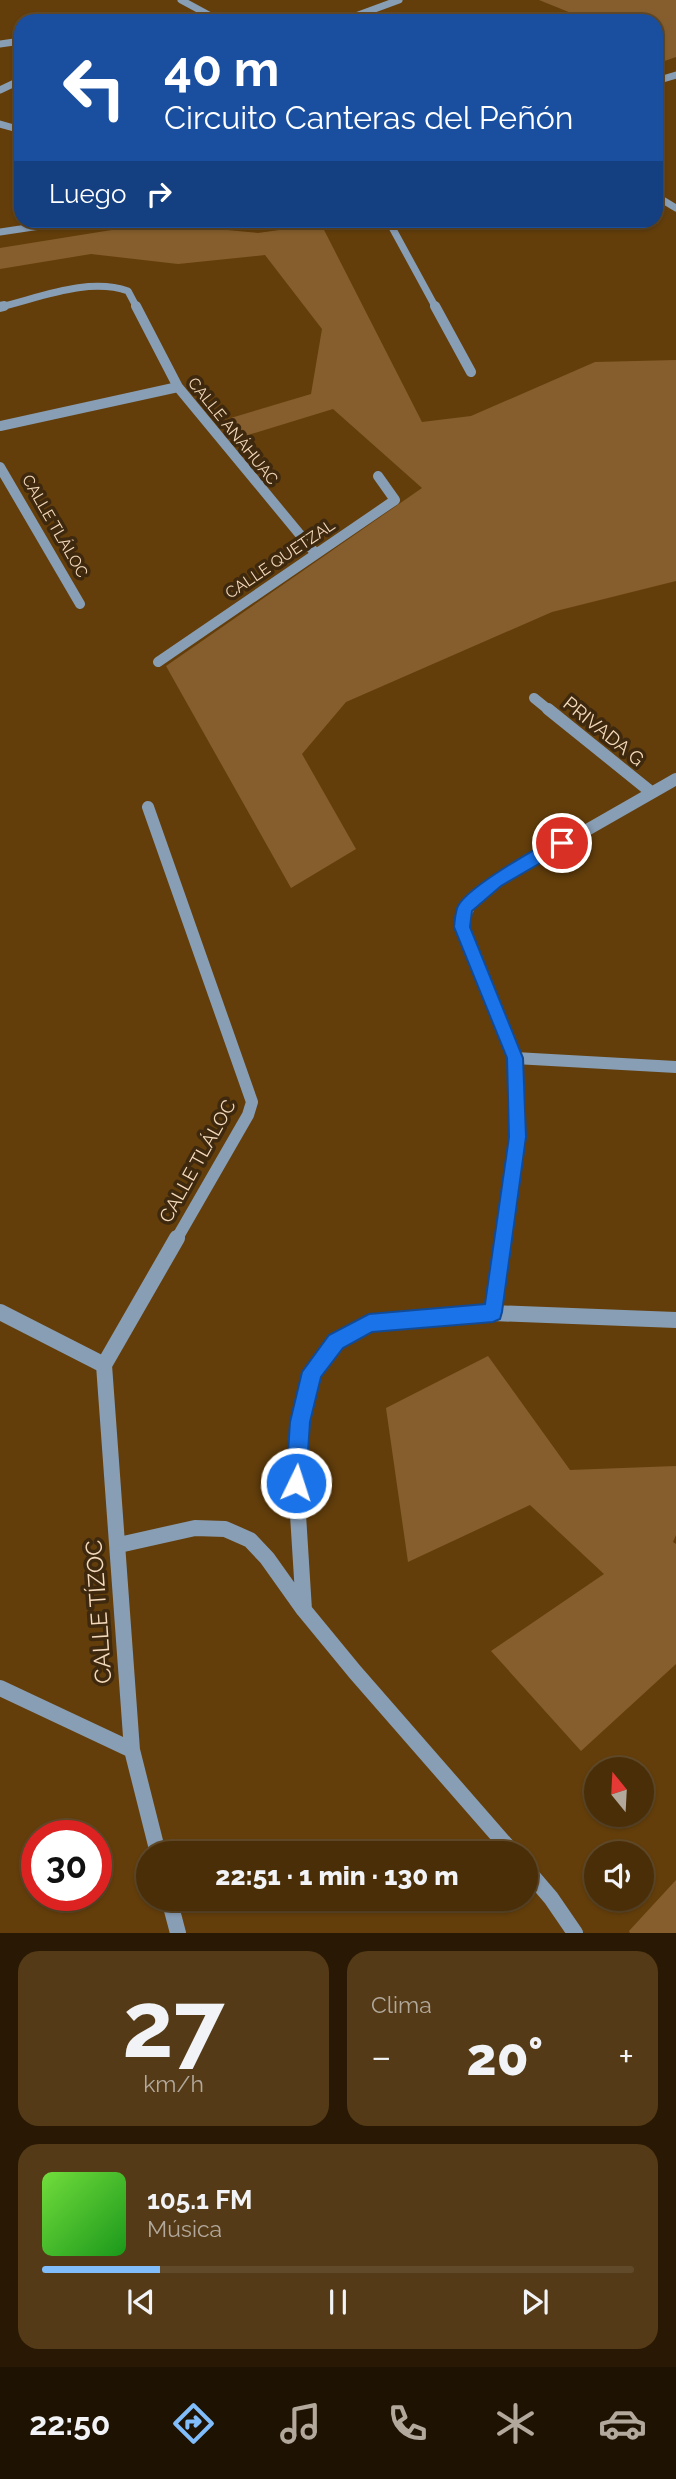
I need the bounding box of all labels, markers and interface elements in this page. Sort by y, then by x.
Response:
text: 40 m [164,40,279,97]
icon: left [49,42,140,133]
text: Circuito Canteras del Peñón [164,99,573,136]
icon: right [140,175,178,213]
text: Luego [49,179,126,209]
street label: CALLE ANÁHUAC [184,373,283,488]
street label: CALLE TLÁLOC [18,471,93,581]
street label: CALLE QUETZAL [222,515,339,603]
street label: PRIVADA G [559,692,649,770]
pin [532,813,592,873]
icon: arrive [543,824,581,862]
street label: CALLE TLÁLOC [154,1096,240,1226]
position arrow [259,1446,333,1520]
street label: CALLE TÍZOC [79,1539,116,1685]
north arrow [584,1757,654,1827]
map controls [584,1757,654,1911]
speed limit sign: 30 [21,1820,112,1911]
button: sound [584,1841,654,1911]
text: 22:51 · 1 min · 130 m [215,1861,459,1891]
text: 27 [122,1971,225,2078]
text: Clima [371,1991,432,2018]
text: 20° [467,2026,543,2087]
text: − [371,2034,391,2079]
text: + [618,2034,634,2079]
text: km/h [143,2070,204,2097]
text: 105.1 FM [147,2185,253,2215]
text: Música [147,2215,222,2242]
icon: previous [122,2283,160,2321]
icon: pause [319,2283,357,2321]
icon: next [516,2283,554,2321]
icon: directions [169,2399,218,2448]
icon: music [276,2399,325,2448]
icon: phone [383,2399,432,2448]
icon: climate [491,2399,540,2448]
icon: car [598,2399,647,2448]
text: 22:50 [29,2405,111,2442]

